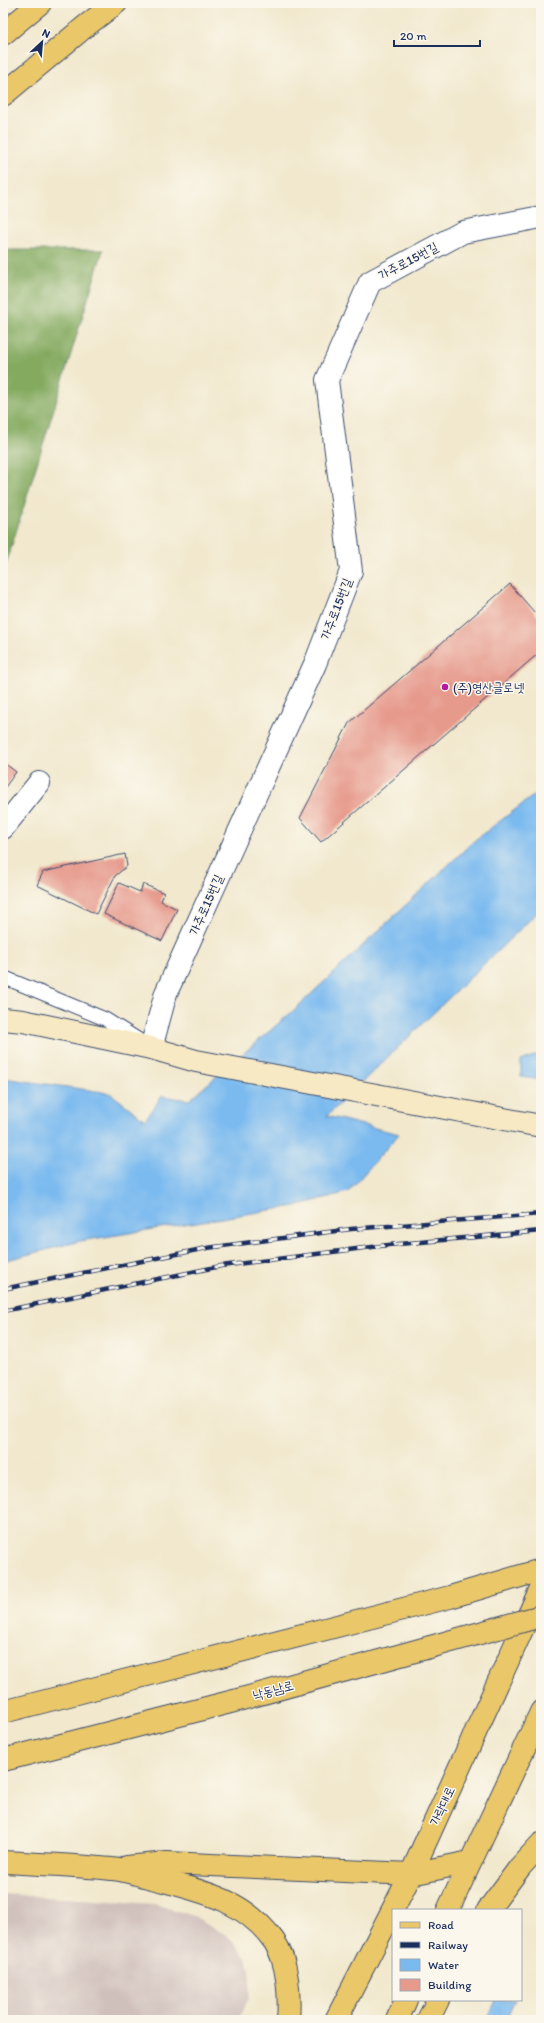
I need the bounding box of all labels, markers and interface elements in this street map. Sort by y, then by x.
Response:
north arrow [22,22,62,62]
scale bar [394,22,480,48]
text: N [40,26,52,41]
text: 20 m [400,29,427,43]
street label: 가주로15번길 [376,239,440,283]
street label: 가주로15번길 [317,576,355,642]
place label: (주)영산글로넷 [453,680,524,695]
marker: (주)영산글로넷 [440,682,450,692]
street label: 가주로15번길 [186,872,226,938]
street label: 낙동남로 [251,1677,295,1703]
street label: 가락대로 [426,1784,458,1828]
legend [392,1909,522,2001]
text: Road [428,1918,454,1932]
text: Railway [428,1938,468,1952]
text: Water [428,1958,459,1972]
text: Building [428,1978,472,1992]

